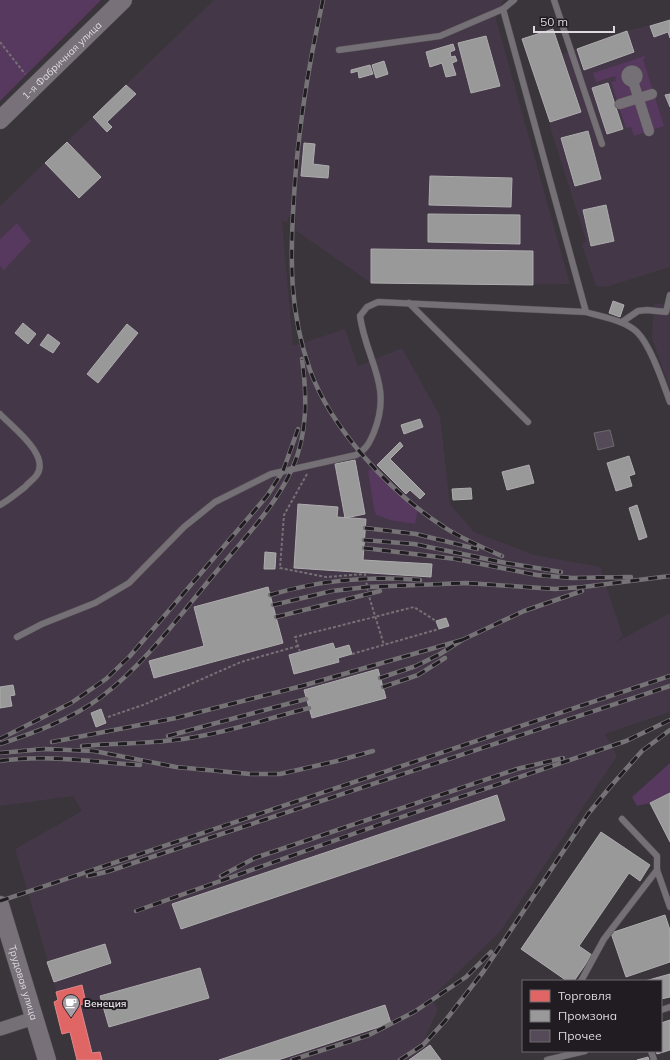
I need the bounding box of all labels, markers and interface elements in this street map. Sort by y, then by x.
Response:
scale bar [534,8,614,34]
text: 50 m [540,14,568,29]
street label: 1-я Фабричная улица [19,19,104,102]
street label: Трудовая улица [6,944,40,1022]
legend [522,980,662,1052]
text: Торговля [558,988,611,1003]
cafe icon: Венеция [61,993,81,1018]
place label: Венеция [84,997,127,1010]
text: Промзона [558,1008,617,1023]
text: Прочее [558,1028,602,1043]

